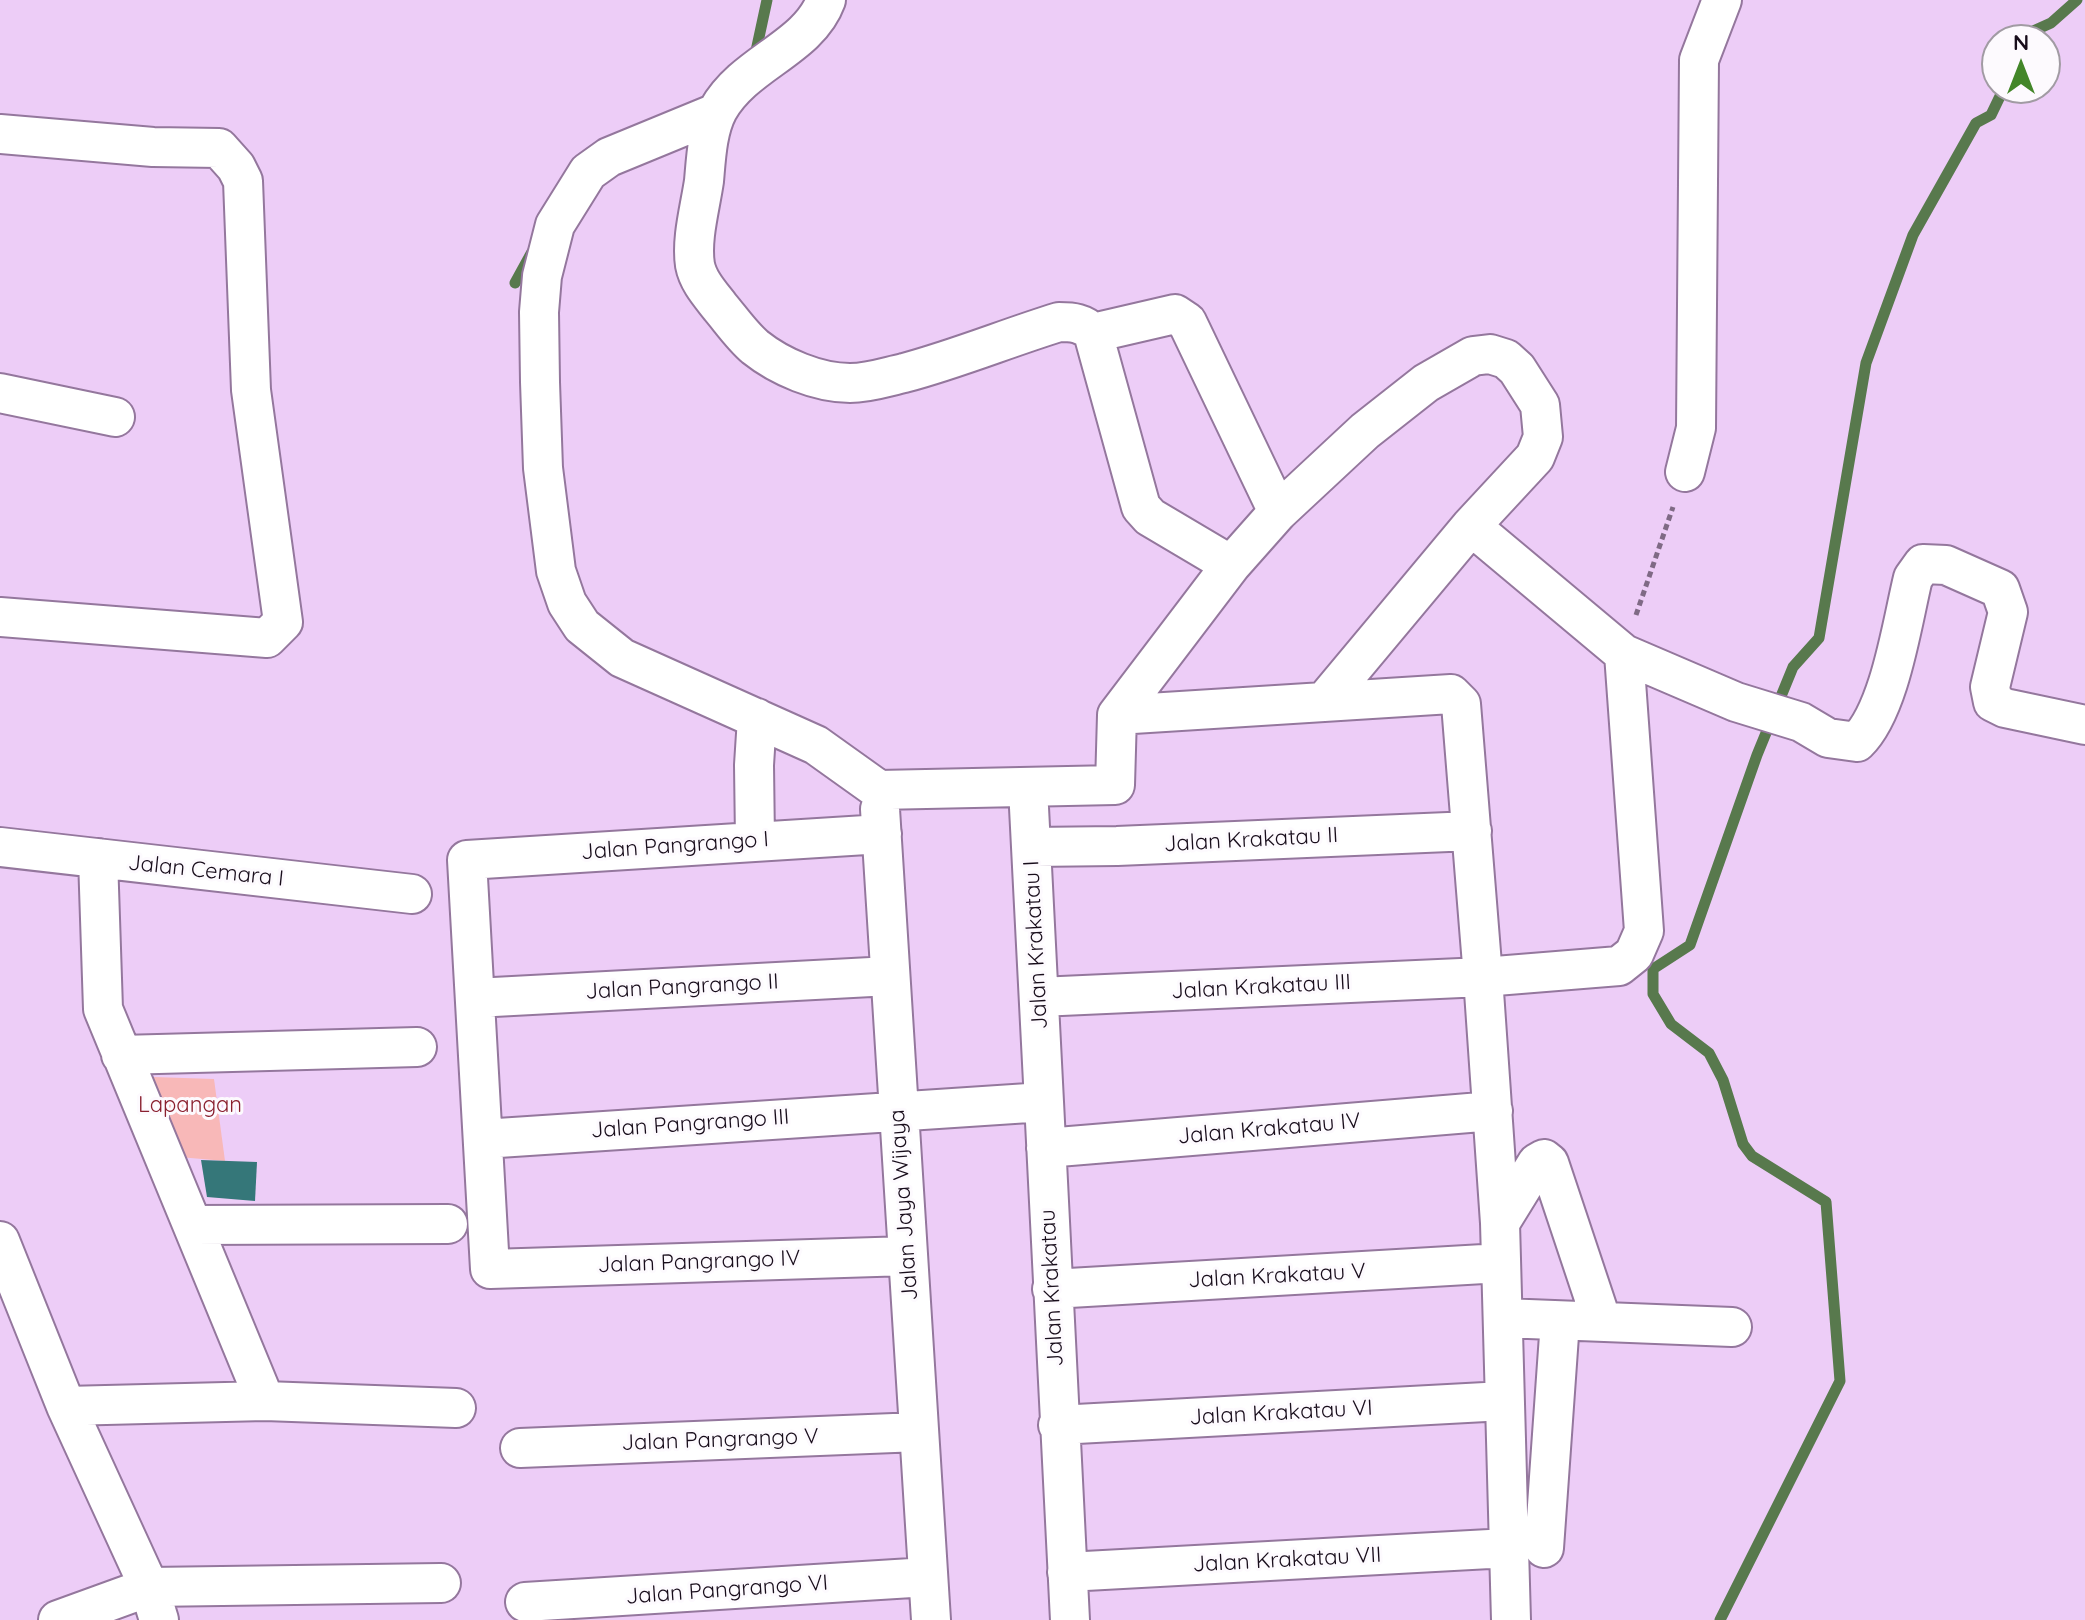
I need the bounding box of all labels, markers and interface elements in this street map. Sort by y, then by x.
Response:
north arrow [1981,24,2061,104]
text: N [2013,28,2029,56]
street label: Jalan Krakatau II [1163,822,1339,858]
street label: Jalan Pangrango I [580,826,770,866]
street label: Jalan Cemara I [127,850,285,892]
street label: Jalan Krakatau I [1018,860,1054,1030]
street label: Jalan Pangrango II [585,969,779,1005]
street label: Jalan Krakatau III [1171,969,1351,1005]
park label: Lapangan [138,1092,242,1118]
street label: Jalan Pangrango III [590,1104,790,1144]
street label: Jalan Jaya Wijaya [884,1108,924,1302]
street label: Jalan Krakatau IV [1176,1108,1362,1150]
street label: Jalan Krakatau [1035,1209,1069,1367]
street label: Jalan Pangrango IV [597,1245,801,1279]
street label: Jalan Krakatau V [1187,1258,1367,1294]
street label: Jalan Krakatau VI [1189,1395,1373,1431]
street label: Jalan Pangrango V [621,1423,819,1457]
street label: Jalan Krakatau VII [1192,1542,1382,1578]
street label: Jalan Pangrango VI [625,1570,829,1610]

